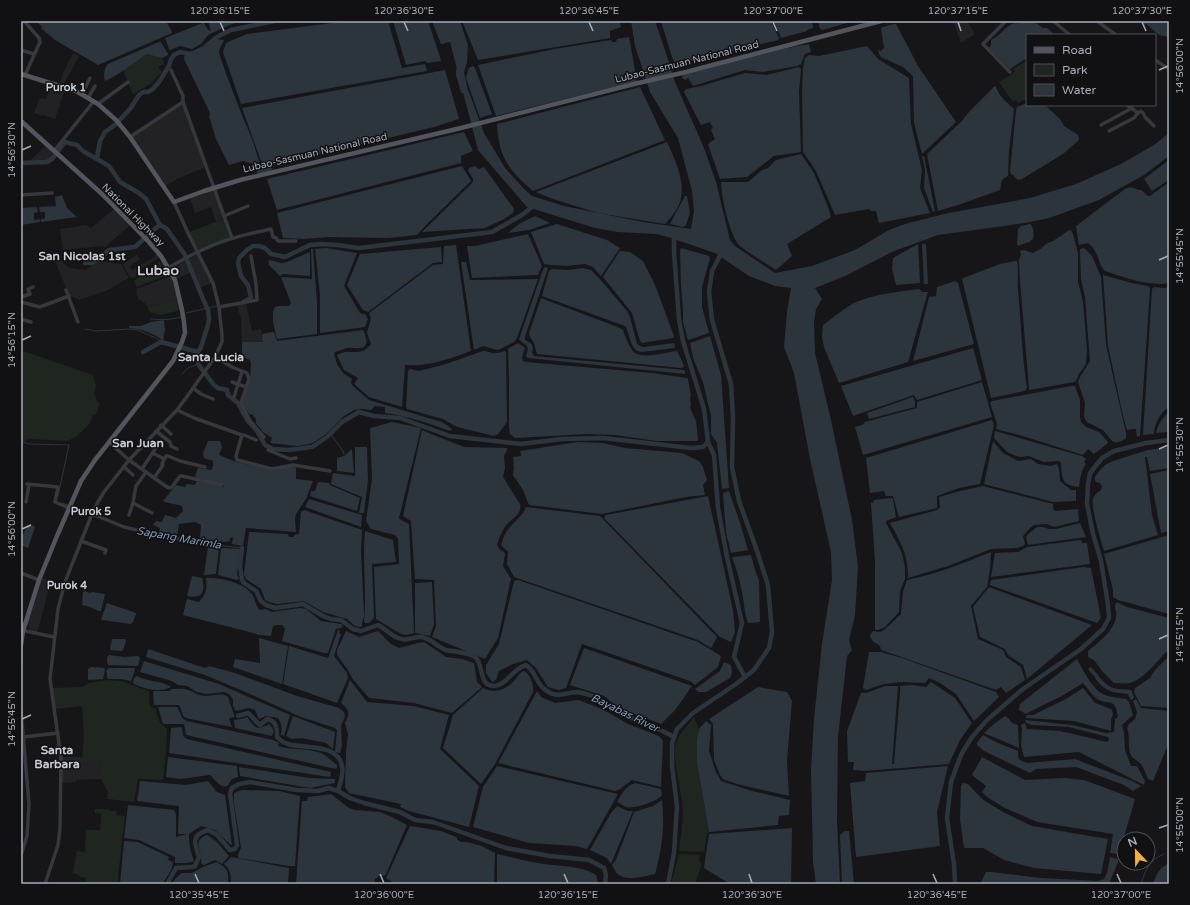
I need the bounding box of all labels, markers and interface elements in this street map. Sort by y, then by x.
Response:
text: 120°36'15"E [190,5,250,17]
text: 120°36'30"E [374,5,434,17]
text: 120°36'45"E [559,5,619,17]
text: 120°37'00"E [743,5,803,17]
text: 120°37'15"E [928,5,988,17]
text: 120°37'30"E [1112,5,1172,17]
legend [1026,34,1156,106]
street label: Lubao-Sasmuan National Road [614,38,760,86]
text: 14°56'00"N [1174,38,1186,94]
text: Road [1062,43,1092,57]
text: Park [1062,63,1088,77]
district label: Purok 1 [46,81,86,94]
text: Water [1062,83,1097,97]
text: 14°56'30"N [6,122,18,178]
street label: Lubao-Sasmuan National Road [242,131,388,175]
street label: National Highway [99,181,167,249]
text: 14°55'45"N [1174,228,1186,284]
district label: San Nicolas 1st [38,249,126,263]
district label: Lubao [137,262,179,279]
text: 14°56'15"N [6,312,18,368]
district label: Santa Lucia [178,350,244,364]
text: 14°55'30"N [1174,417,1186,473]
district label: San Juan [112,436,164,450]
text: 14°56'00"N [6,501,18,557]
district label: Purok 5 [71,505,111,518]
water label: Sapang Marimla [136,524,223,552]
district label: Purok 4 [47,579,87,592]
text: 14°55'15"N [1174,607,1186,663]
text: 14°55'45"N [6,691,18,747]
water label: Bayabas River [589,691,663,736]
district label: Santa Barbara [34,743,80,771]
text: 14°55'00"N [1174,797,1186,853]
north arrow [1116,831,1156,871]
text: N [1126,835,1139,850]
text: 120°35'45"E [169,889,229,901]
text: 120°36'00"E [354,889,414,901]
text: 120°36'15"E [538,889,598,901]
text: 120°36'30"E [722,889,782,901]
text: 120°36'45"E [907,889,967,901]
text: 120°37'00"E [1091,889,1151,901]

